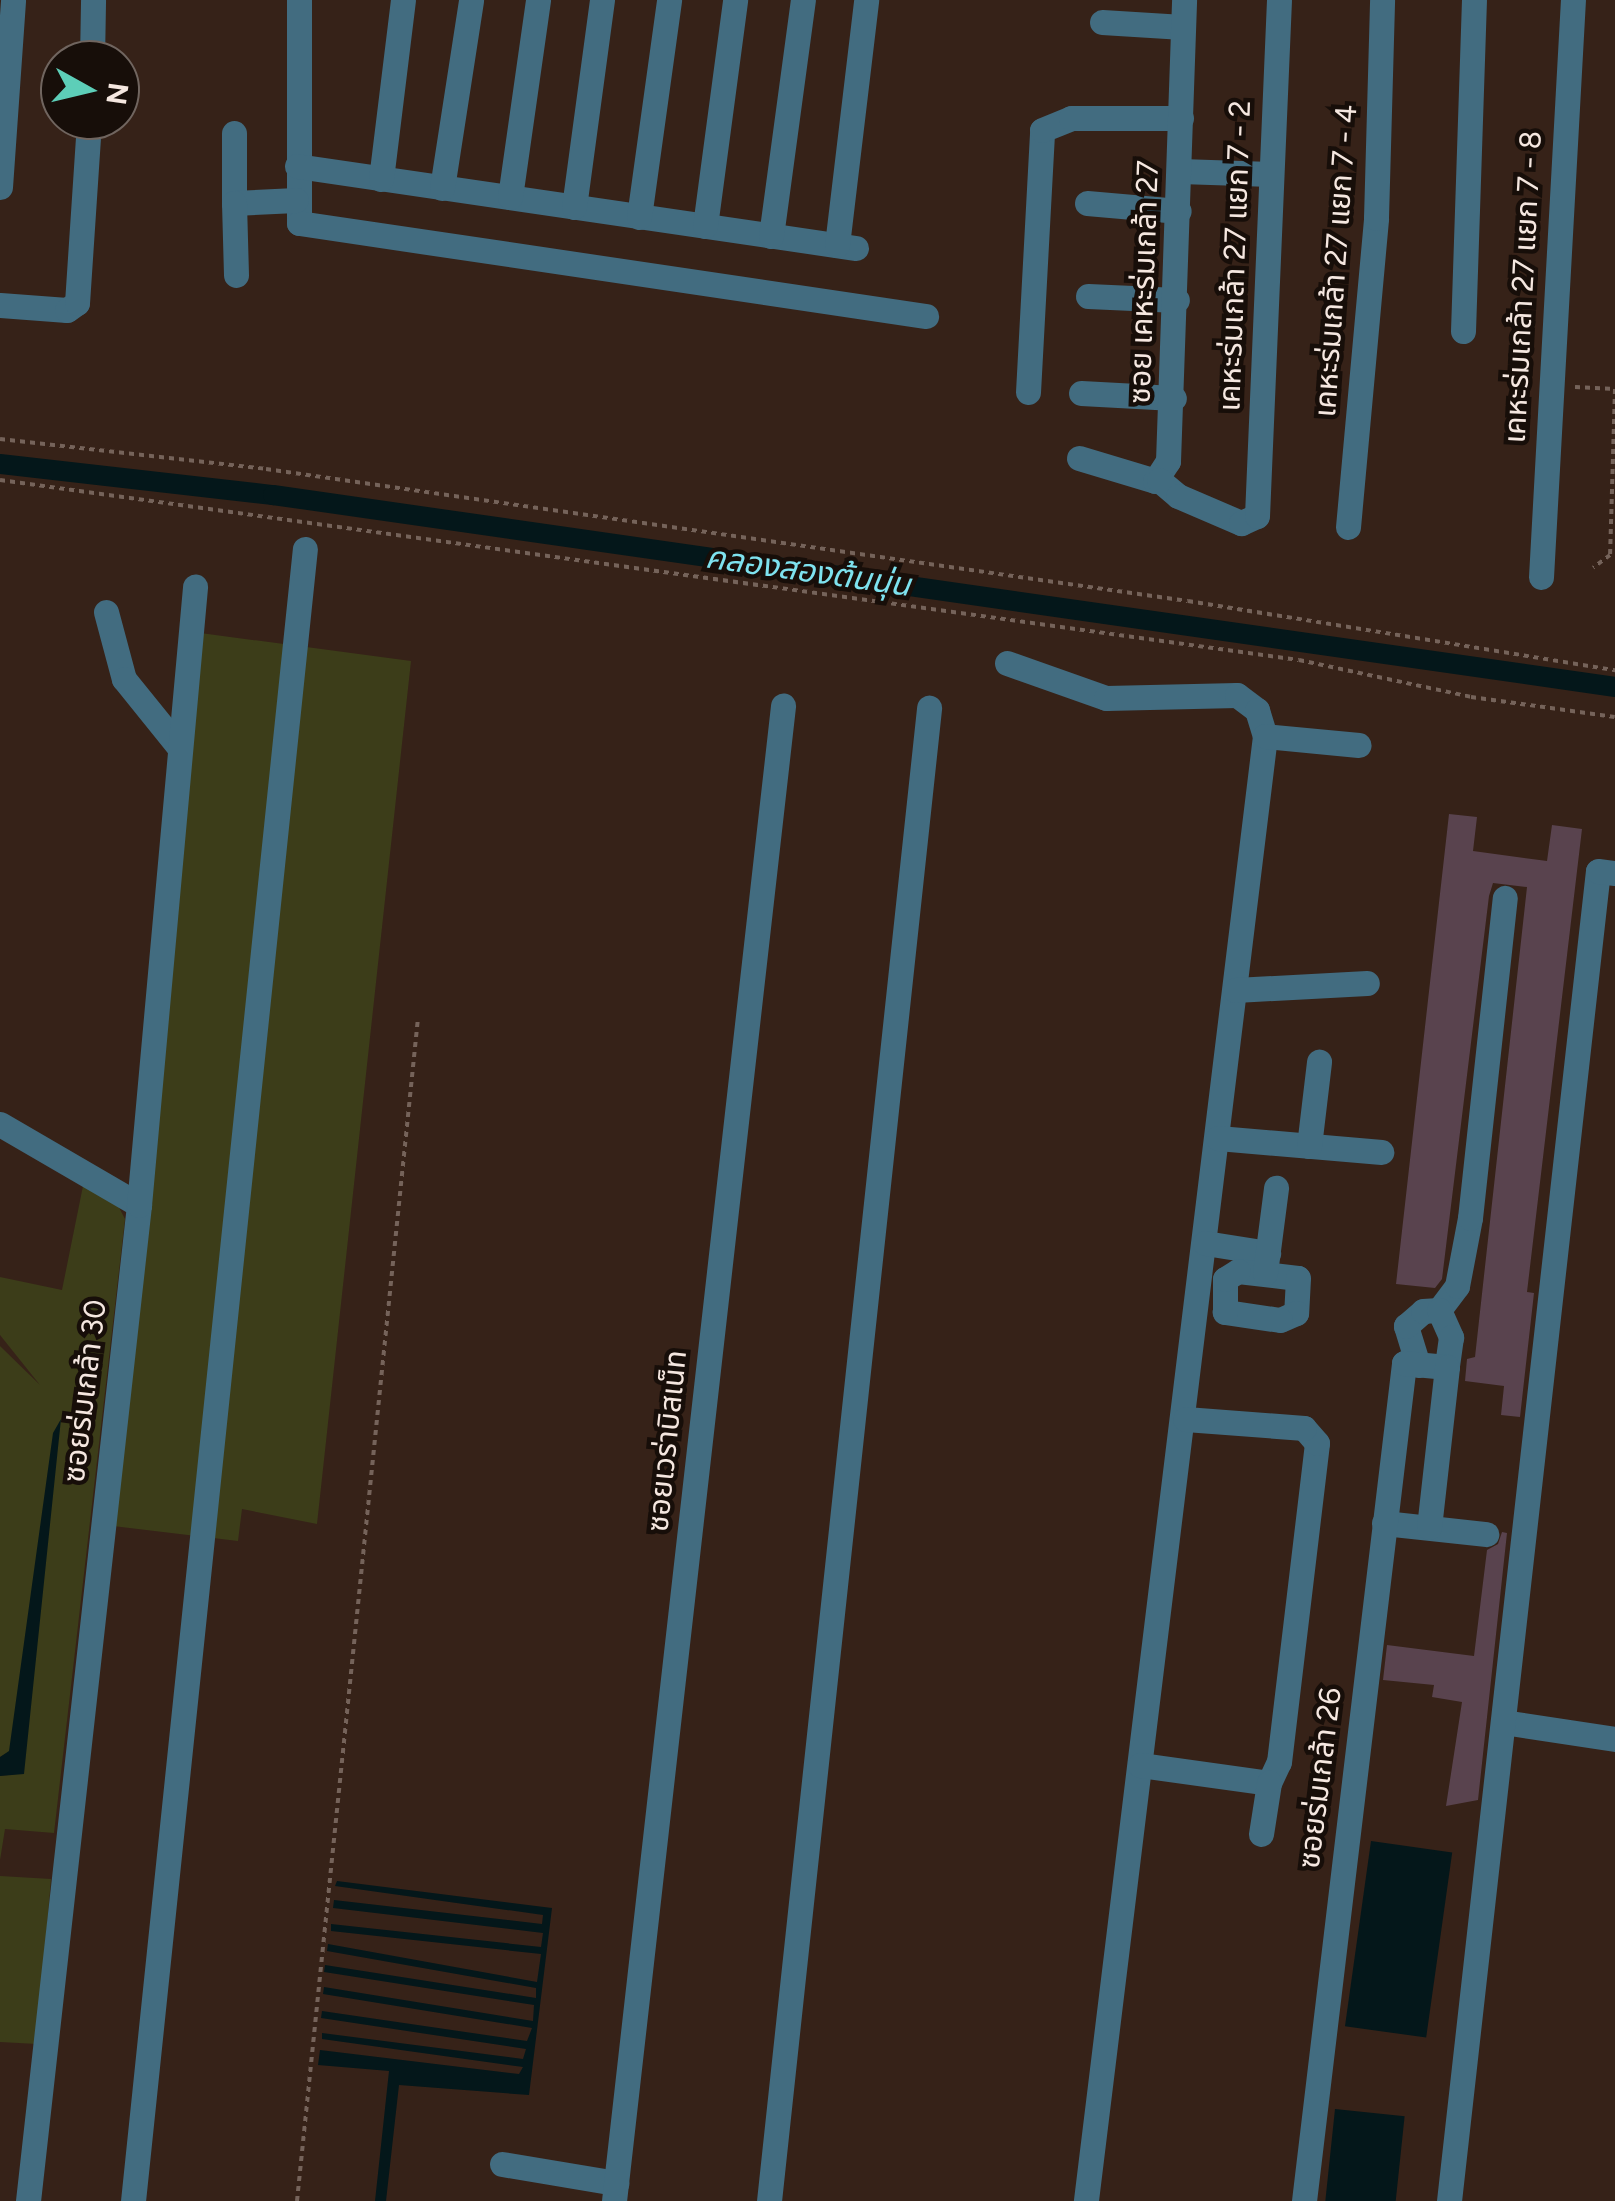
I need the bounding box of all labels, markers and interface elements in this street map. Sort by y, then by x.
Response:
north arrow [40,40,140,140]
text: N [99,81,136,107]
street label: เคหะร่มเกล้า 27 แยก 7 - 2 [1212,100,1258,412]
street label: เคหะร่มเกล้า 27 แยก 7 - 4 [1307,104,1365,418]
street label: เคหะร่มเกล้า 27 แยก 7 - 8 [1497,130,1549,444]
street label: ซอย เคหะร่มเกล้า 27 [1122,160,1166,404]
water label: คลองสองต้นนุ่น [703,538,913,604]
street label: ซอยร่มเกล้า 30 [56,1298,114,1484]
street label: ซอยเวร่าบิสเน็ท [640,1348,694,1534]
street label: ซอยร่มเกล้า 26 [1291,1685,1349,1871]

